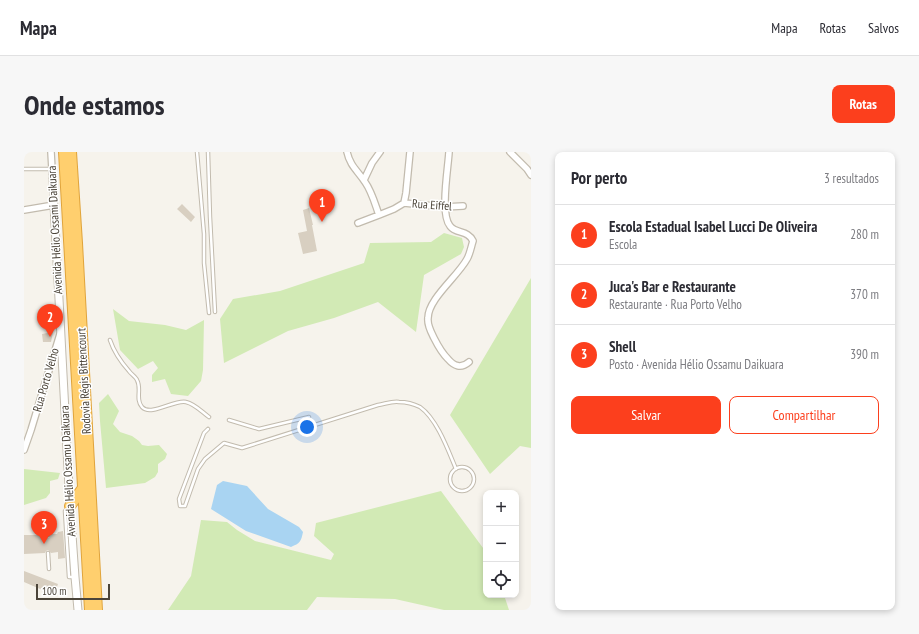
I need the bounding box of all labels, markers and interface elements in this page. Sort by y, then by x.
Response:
text: Mapa [20,16,57,40]
text: Mapa [771,19,798,37]
text: Rotas [820,19,846,37]
text: Salvos [868,19,899,37]
button: Rotas [832,85,895,123]
text: Onde estamos [24,86,165,123]
street label: Avenida Hélio Ossami Daikuara [44,165,65,295]
text: Por perto [571,167,627,189]
text: 3 resultados [824,170,879,187]
pin: 1 [309,189,335,222]
street label: Rua Eiffel [412,196,453,213]
text: Escola Estadual Isabel Lucci De Oliveira [609,217,817,236]
text: 1 [581,226,587,243]
text: 280 m [850,226,879,243]
text: Escola [609,236,637,253]
text: Juca's Bar e Restaurante [609,277,736,296]
text: 2 [581,286,587,303]
text: 370 m [850,286,879,303]
text: Restaurante · Rua Porto Velho [609,296,742,313]
pin: 2 [37,304,63,337]
street label: Rodovia Régis Bittencourt [73,327,94,434]
text: Shell [609,337,636,356]
street label: Rua Porto Velho [29,346,62,414]
text: 3 [581,346,587,363]
text: 390 m [850,346,879,363]
text: Posto · Avenida Hélio Ossamu Daikuara [609,356,784,373]
button: Salvar [571,396,721,434]
button: Compartilhar [729,396,879,434]
street label: Avenida Hélio Ossamu Daikuara [57,405,78,537]
your location [297,417,317,437]
map controls [483,490,519,598]
button: + [483,490,519,526]
pin: 3 [31,511,57,544]
button: − [483,526,519,562]
button: locate [483,562,519,598]
scale bar [36,582,110,601]
text: 100 m [42,584,66,598]

